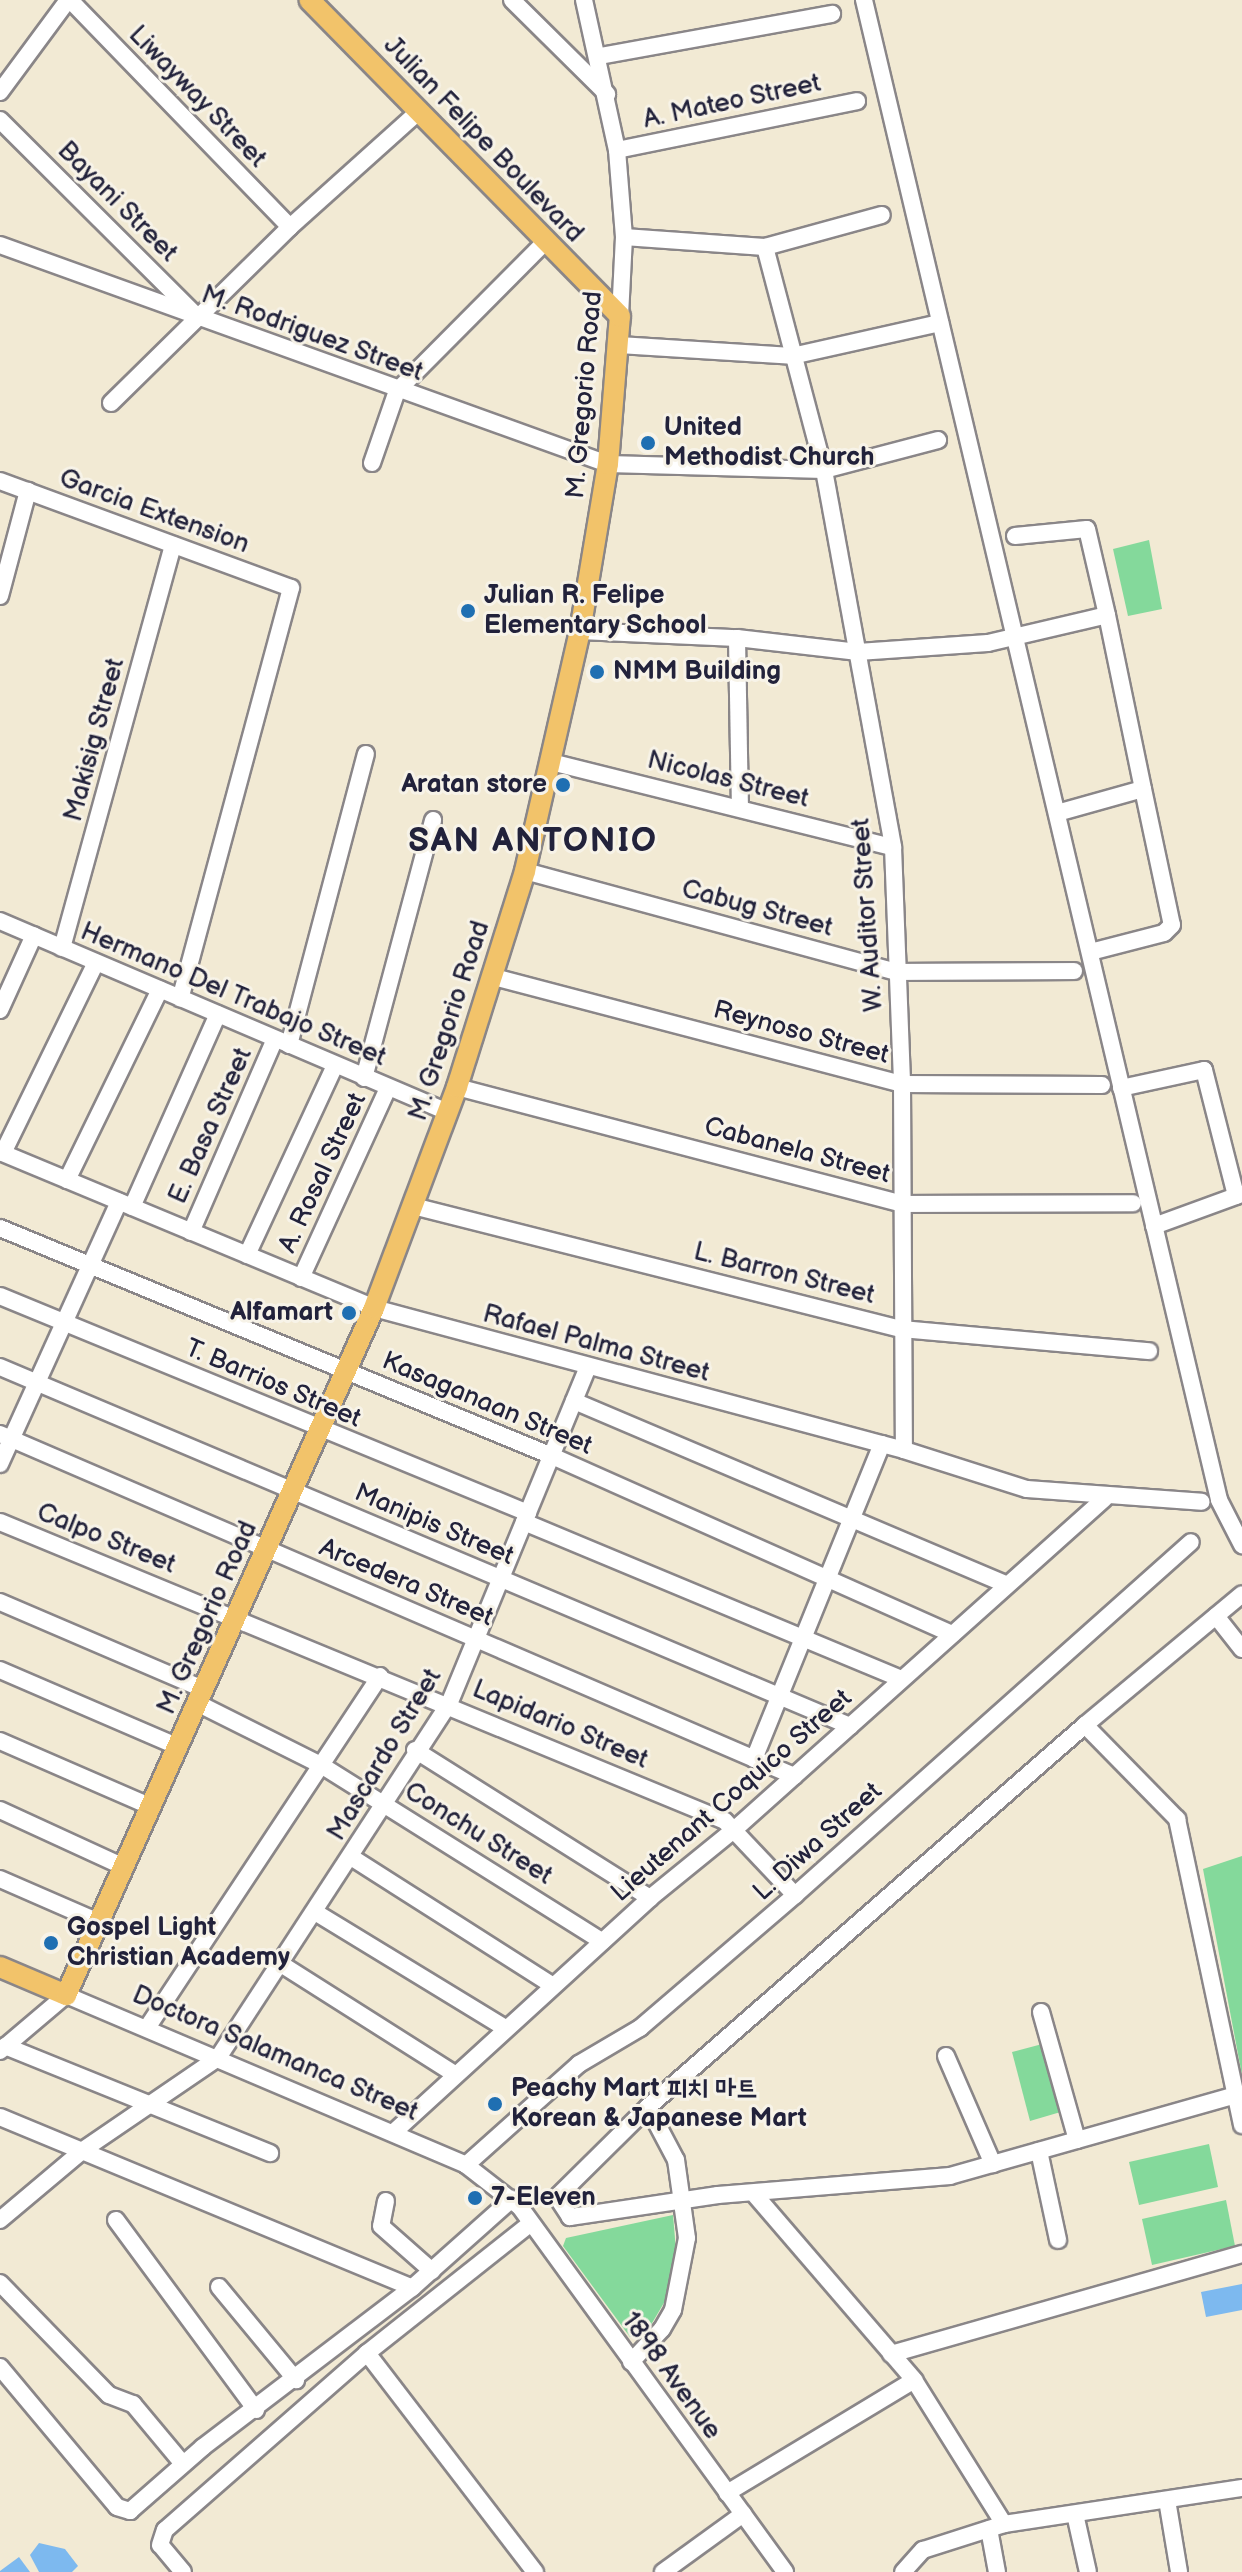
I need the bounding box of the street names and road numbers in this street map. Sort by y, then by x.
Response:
street label: Liwayway Street [121,19,273,175]
street label: Julian Felipe Boulevard [377,31,589,249]
street label: A. Mateo Street [640,68,824,136]
street label: Bayani Street [50,135,184,269]
street label: M. Rodriguez Street [197,279,427,389]
street label: M. Gregorio Road [560,290,610,500]
street label: Garcia Extension [55,463,253,561]
street label: Makisig Street [58,655,132,825]
street label: Nicolas Street [644,745,812,815]
street label: W. Auditor Street [846,817,890,1013]
street label: Cabug Street [678,874,836,944]
street label: Hermano Del Trabajo Street [75,916,391,1074]
street label: M. Gregorio Road [403,917,497,1125]
street label: Reynoso Street [710,995,892,1071]
street label: E. Basa Street [163,1043,259,1209]
street label: A. Rosal Street [272,1088,374,1258]
street label: Cabanela Street [701,1111,893,1191]
street label: L. Barron Street [690,1236,878,1312]
street label: Rafael Palma Street [479,1299,713,1389]
street label: T. Barrios Street [180,1333,366,1435]
street label: Kasaganaan Street [377,1346,597,1462]
street label: Manipis Street [349,1477,519,1573]
street label: Calpo Street [32,1497,180,1581]
street label: M. Gregorio Road [151,1517,265,1719]
street label: Arcedera Street [314,1532,498,1634]
street label: Mascardo Street [321,1663,449,1847]
street label: Lapidario Street [467,1674,653,1776]
street label: Lieutenant Coquico Street [605,1683,859,1909]
street label: Conchu Street [398,1776,558,1892]
street label: L. Diwa Street [747,1776,889,1908]
street label: Doctora Salamanca Street [127,1979,423,2129]
street label: 1898 Avenue [614,2306,728,2446]

